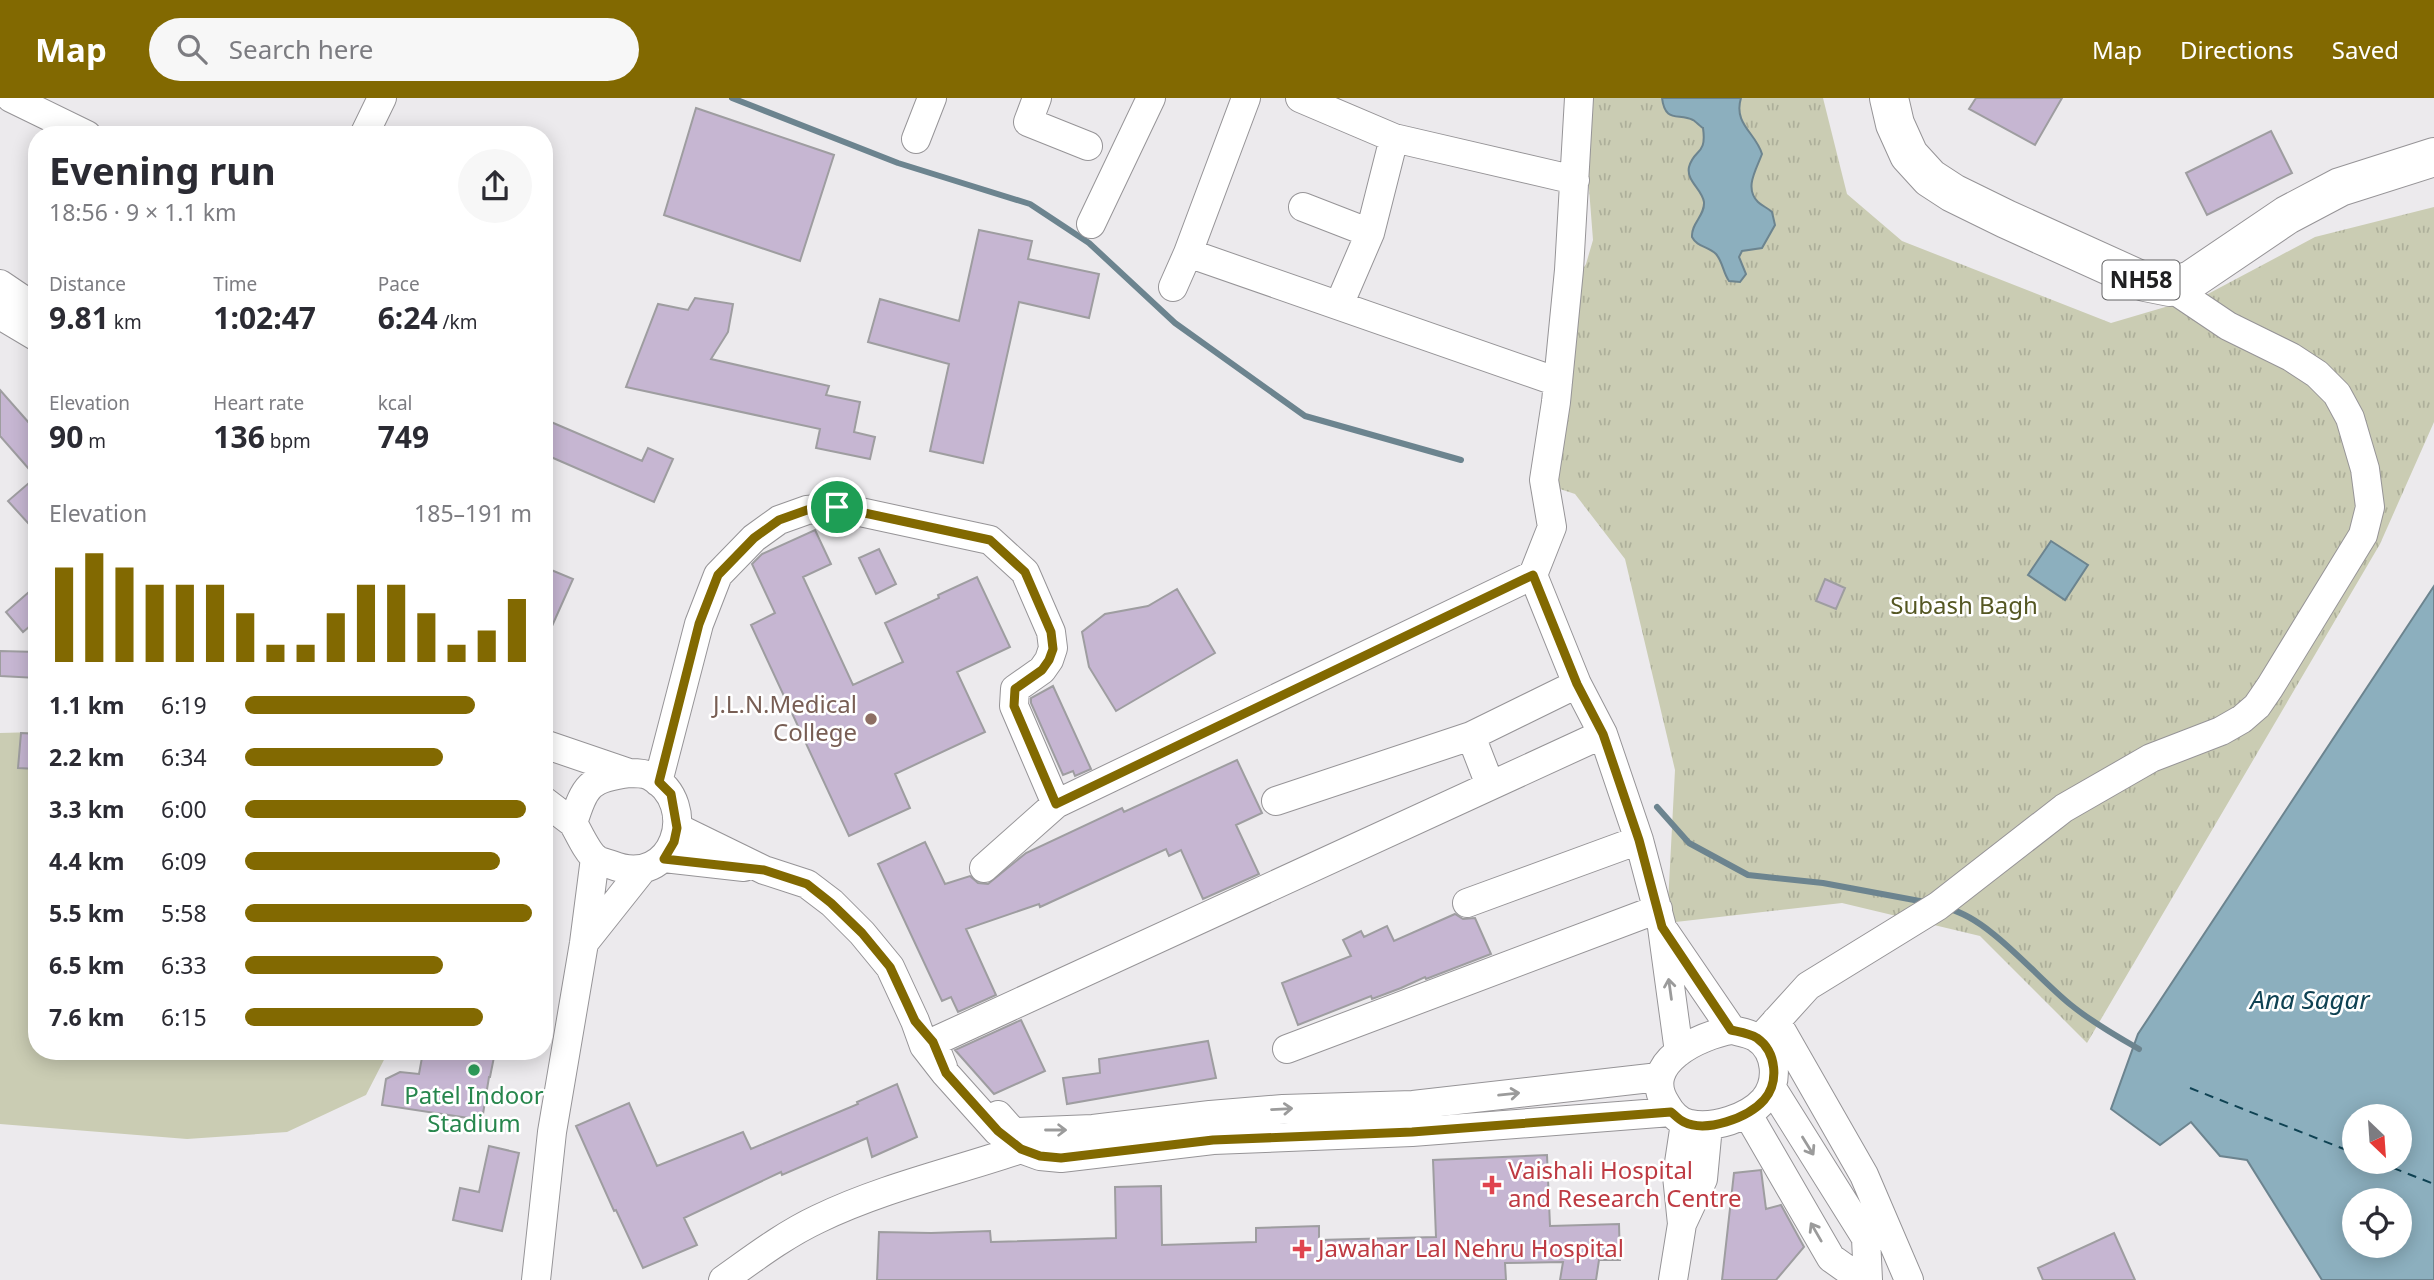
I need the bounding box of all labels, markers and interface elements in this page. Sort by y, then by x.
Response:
search box [149,18,639,81]
text: Map [35,27,107,72]
icon: search [173,30,211,68]
text: Search here [229,31,373,67]
text: Map [2092,33,2142,66]
text: Directions [2180,33,2294,66]
text: Saved [2332,33,2399,66]
text: Evening run [49,144,276,196]
button: share [458,149,532,223]
text: 18:56 · 9 × 1.1 km [49,196,236,228]
road number: NH58 [2102,260,2180,300]
text: Distance [49,271,126,297]
text: Time [213,271,257,297]
text: Pace [378,271,420,297]
text: 9.81 [49,297,109,338]
text: 1:02:47 [213,297,316,338]
text: 6:24 [378,297,438,338]
text: km [109,309,142,335]
text: /km [438,309,478,335]
text: Elevation [49,390,130,416]
text: Heart rate [213,390,304,416]
text: kcal [378,390,412,416]
text: 90 [49,416,83,457]
text: 136 [213,416,265,457]
text: 749 [378,416,429,457]
text: m [83,428,106,454]
text: bpm [265,428,311,454]
pin [807,477,867,537]
icon: arrive [818,488,856,526]
text: Elevation [49,497,147,529]
text: 185–191 m [414,497,532,529]
park label: Subash Bagh [1890,588,2038,621]
place label: J.L.N.Medical College [711,687,857,748]
text: 1.1 km [49,689,124,721]
text: 6:19 [161,689,207,721]
marker: J.L.N.Medical College [863,711,879,727]
text: 2.2 km [49,741,124,773]
text: 6:34 [161,741,207,773]
text: 3.3 km [49,793,124,825]
text: 6:00 [161,793,207,825]
text: 4.4 km [49,845,124,877]
text: 6:09 [161,845,207,877]
text: 5.5 km [49,897,124,929]
text: 5:58 [161,897,207,929]
text: 6.5 km [49,949,124,981]
text: 6:33 [161,949,207,981]
one-way arrow [1664,979,1677,1001]
water label: Ana Sagar [2248,981,2371,1017]
text: 7.6 km [49,1001,124,1033]
text: 6:15 [161,1001,207,1033]
marker: Patel Indoor Stadium [466,1062,482,1078]
place label: Patel Indoor Stadium [404,1078,544,1139]
one-way arrow [1497,1088,1520,1101]
one-way arrow [1271,1103,1294,1116]
north arrow [2342,1104,2412,1174]
map controls [2342,1104,2412,1258]
one-way arrow [1044,1123,1067,1137]
one-way arrow [1801,1136,1816,1155]
place label: Vaishali Hospital and Research Centre [1508,1153,1741,1214]
marker: Vaishali Hospital and Research Centre [1482,1175,1502,1195]
button: locate [2342,1188,2412,1258]
one-way arrow [1809,1223,1823,1243]
place label: Jawahar Lal Nehru Hospital [1316,1231,1624,1264]
marker: Jawahar Lal Nehru Hospital [1292,1239,1312,1259]

